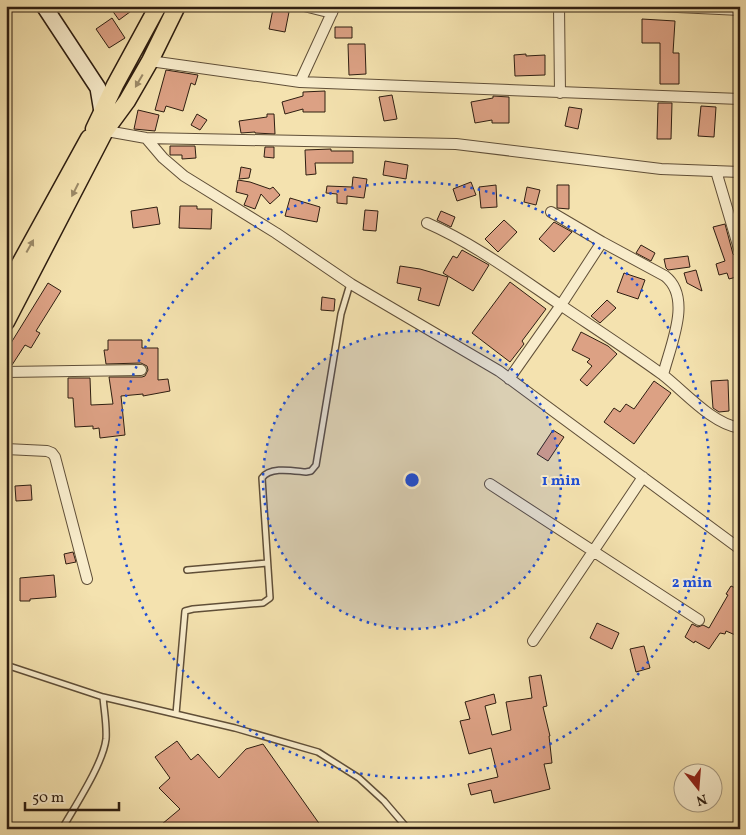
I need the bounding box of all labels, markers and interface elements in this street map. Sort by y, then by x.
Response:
one-way arrow [135,73,143,88]
one-way arrow [71,183,79,197]
one-way arrow [26,239,34,254]
centre of rings [403,471,421,489]
text: 1 min [542,471,580,492]
text: 2 min [672,573,712,594]
north arrow [674,762,724,812]
scale bar [25,780,119,812]
text: 50 m [32,788,64,809]
text: N [694,788,709,810]

